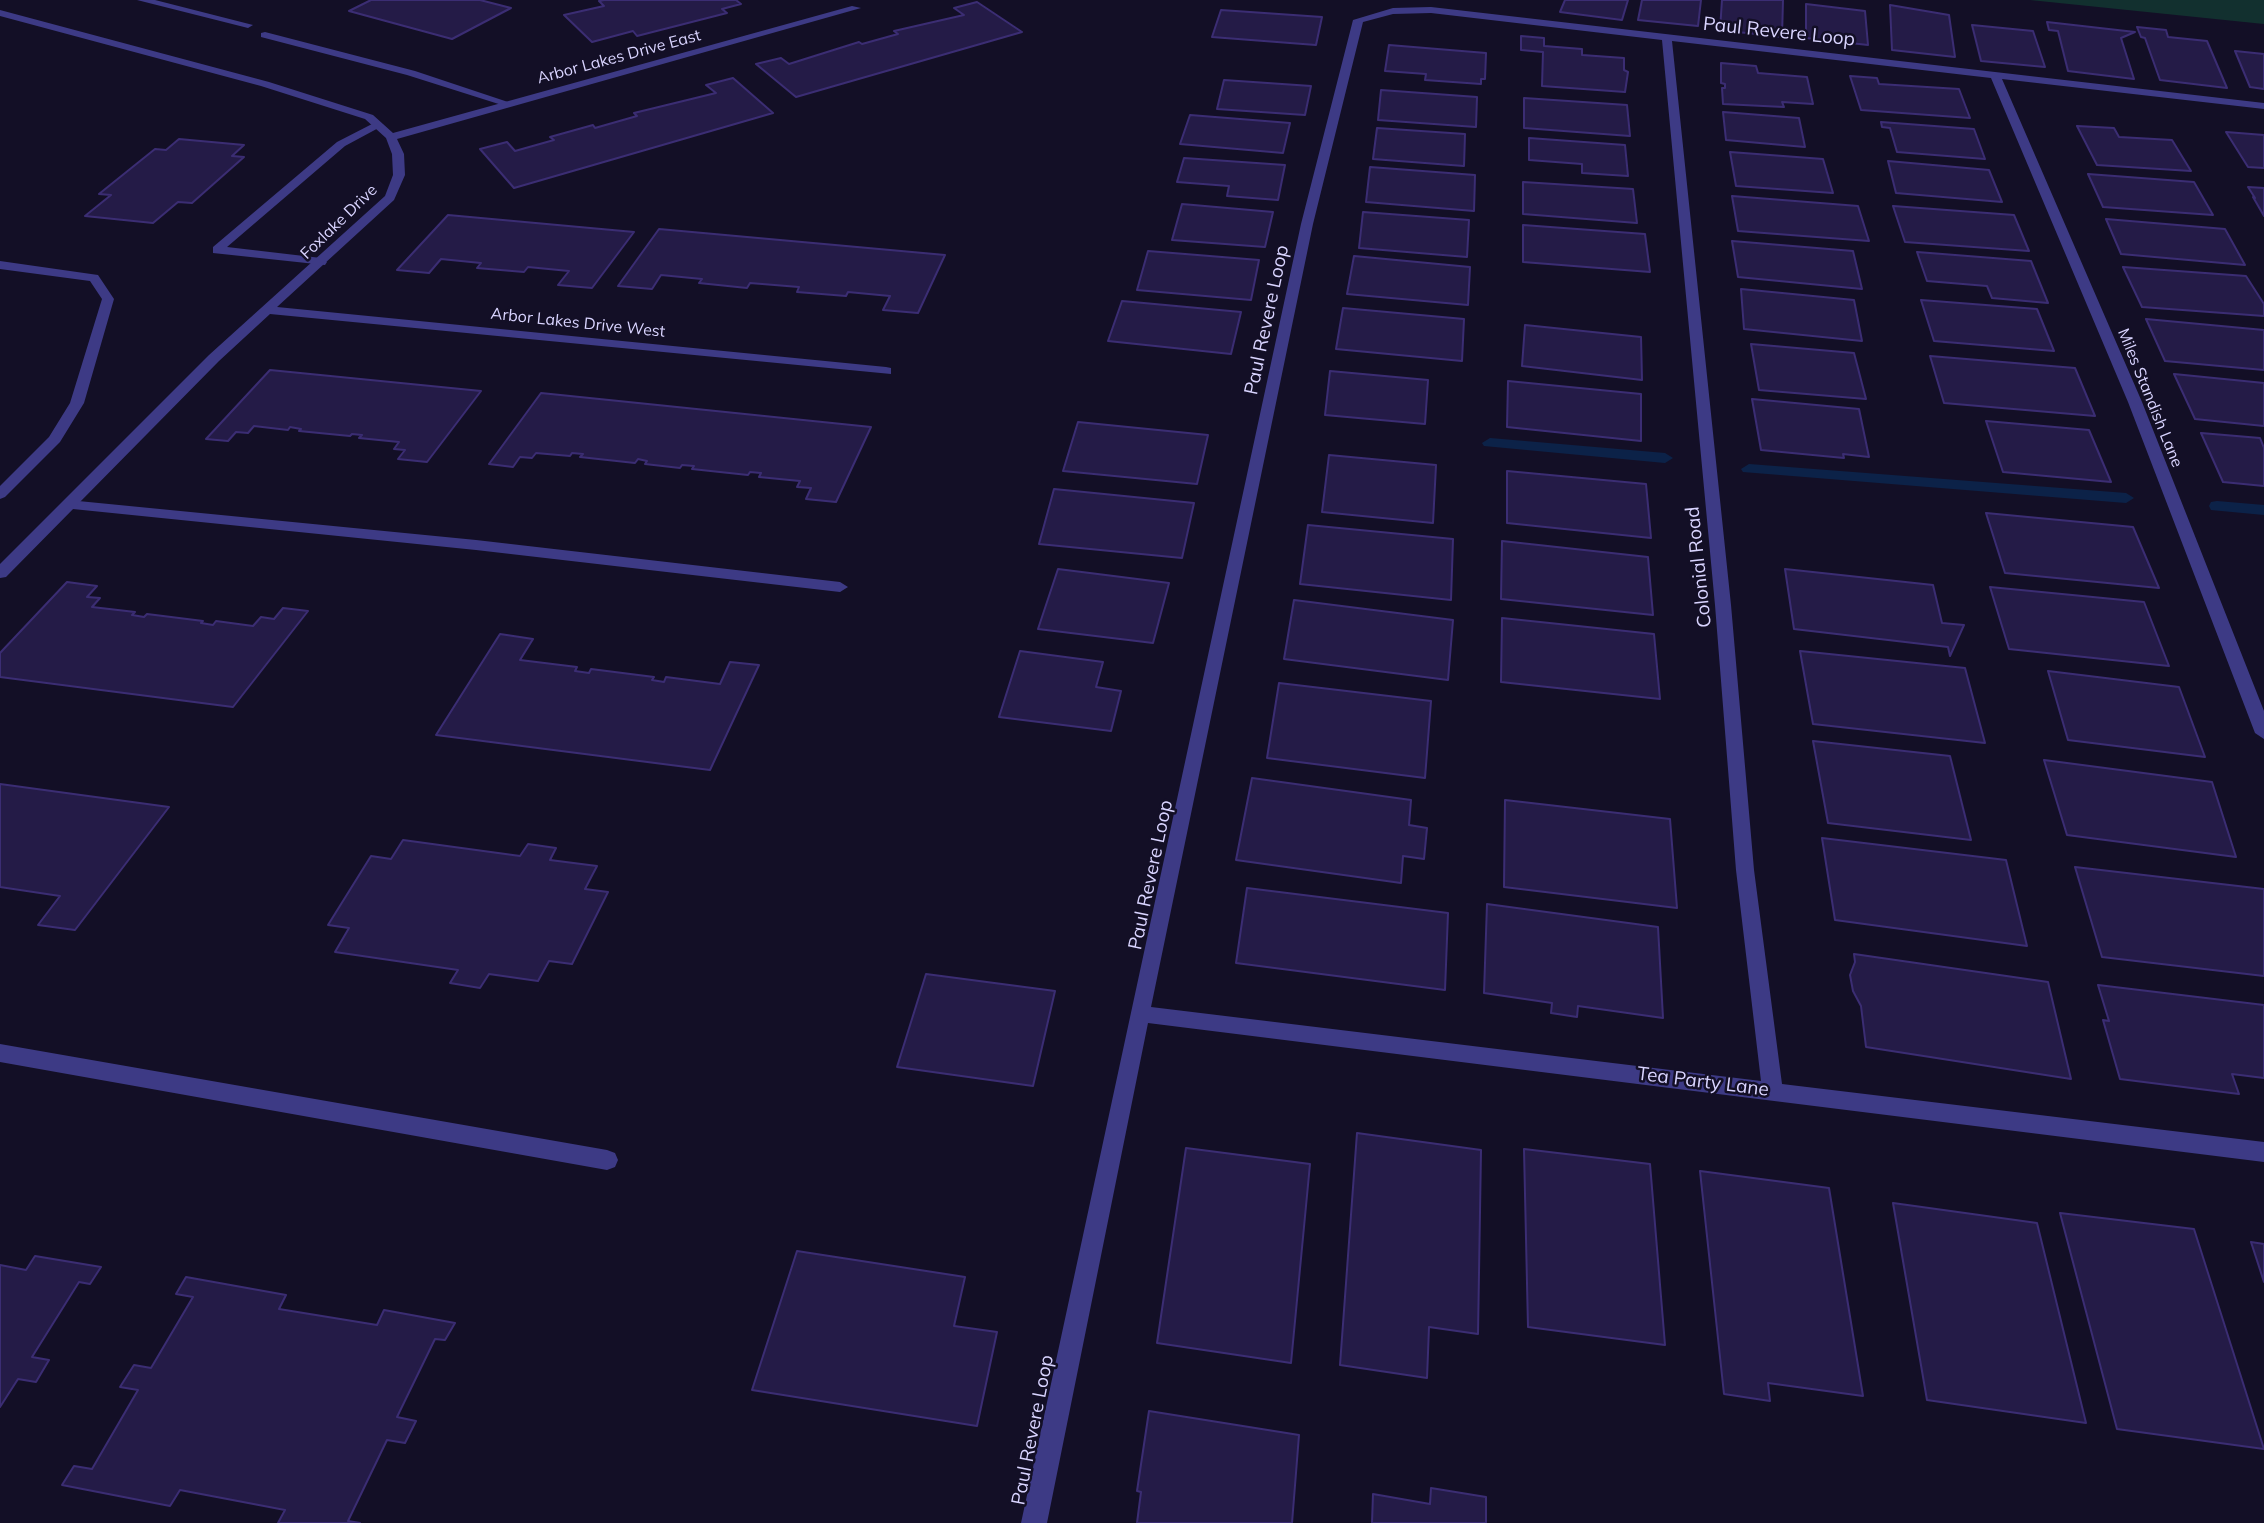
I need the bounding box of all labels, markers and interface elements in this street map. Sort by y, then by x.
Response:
street label: Paul Revere Loop [1702,13,1856,51]
street label: Arbor Lakes Drive East [535,26,703,88]
street label: Foxlake Drive [297,181,381,263]
street label: Paul Revere Loop [1240,243,1294,397]
street label: Arbor Lakes Drive West [490,304,666,342]
street label: Miles Standish Lane [2113,326,2187,470]
street label: Colonial Road [1681,505,1717,629]
street label: Paul Revere Loop [1124,798,1178,952]
street label: Tea Party Lane [1636,1063,1770,1101]
street label: Paul Revere Loop [1007,1353,1059,1507]

